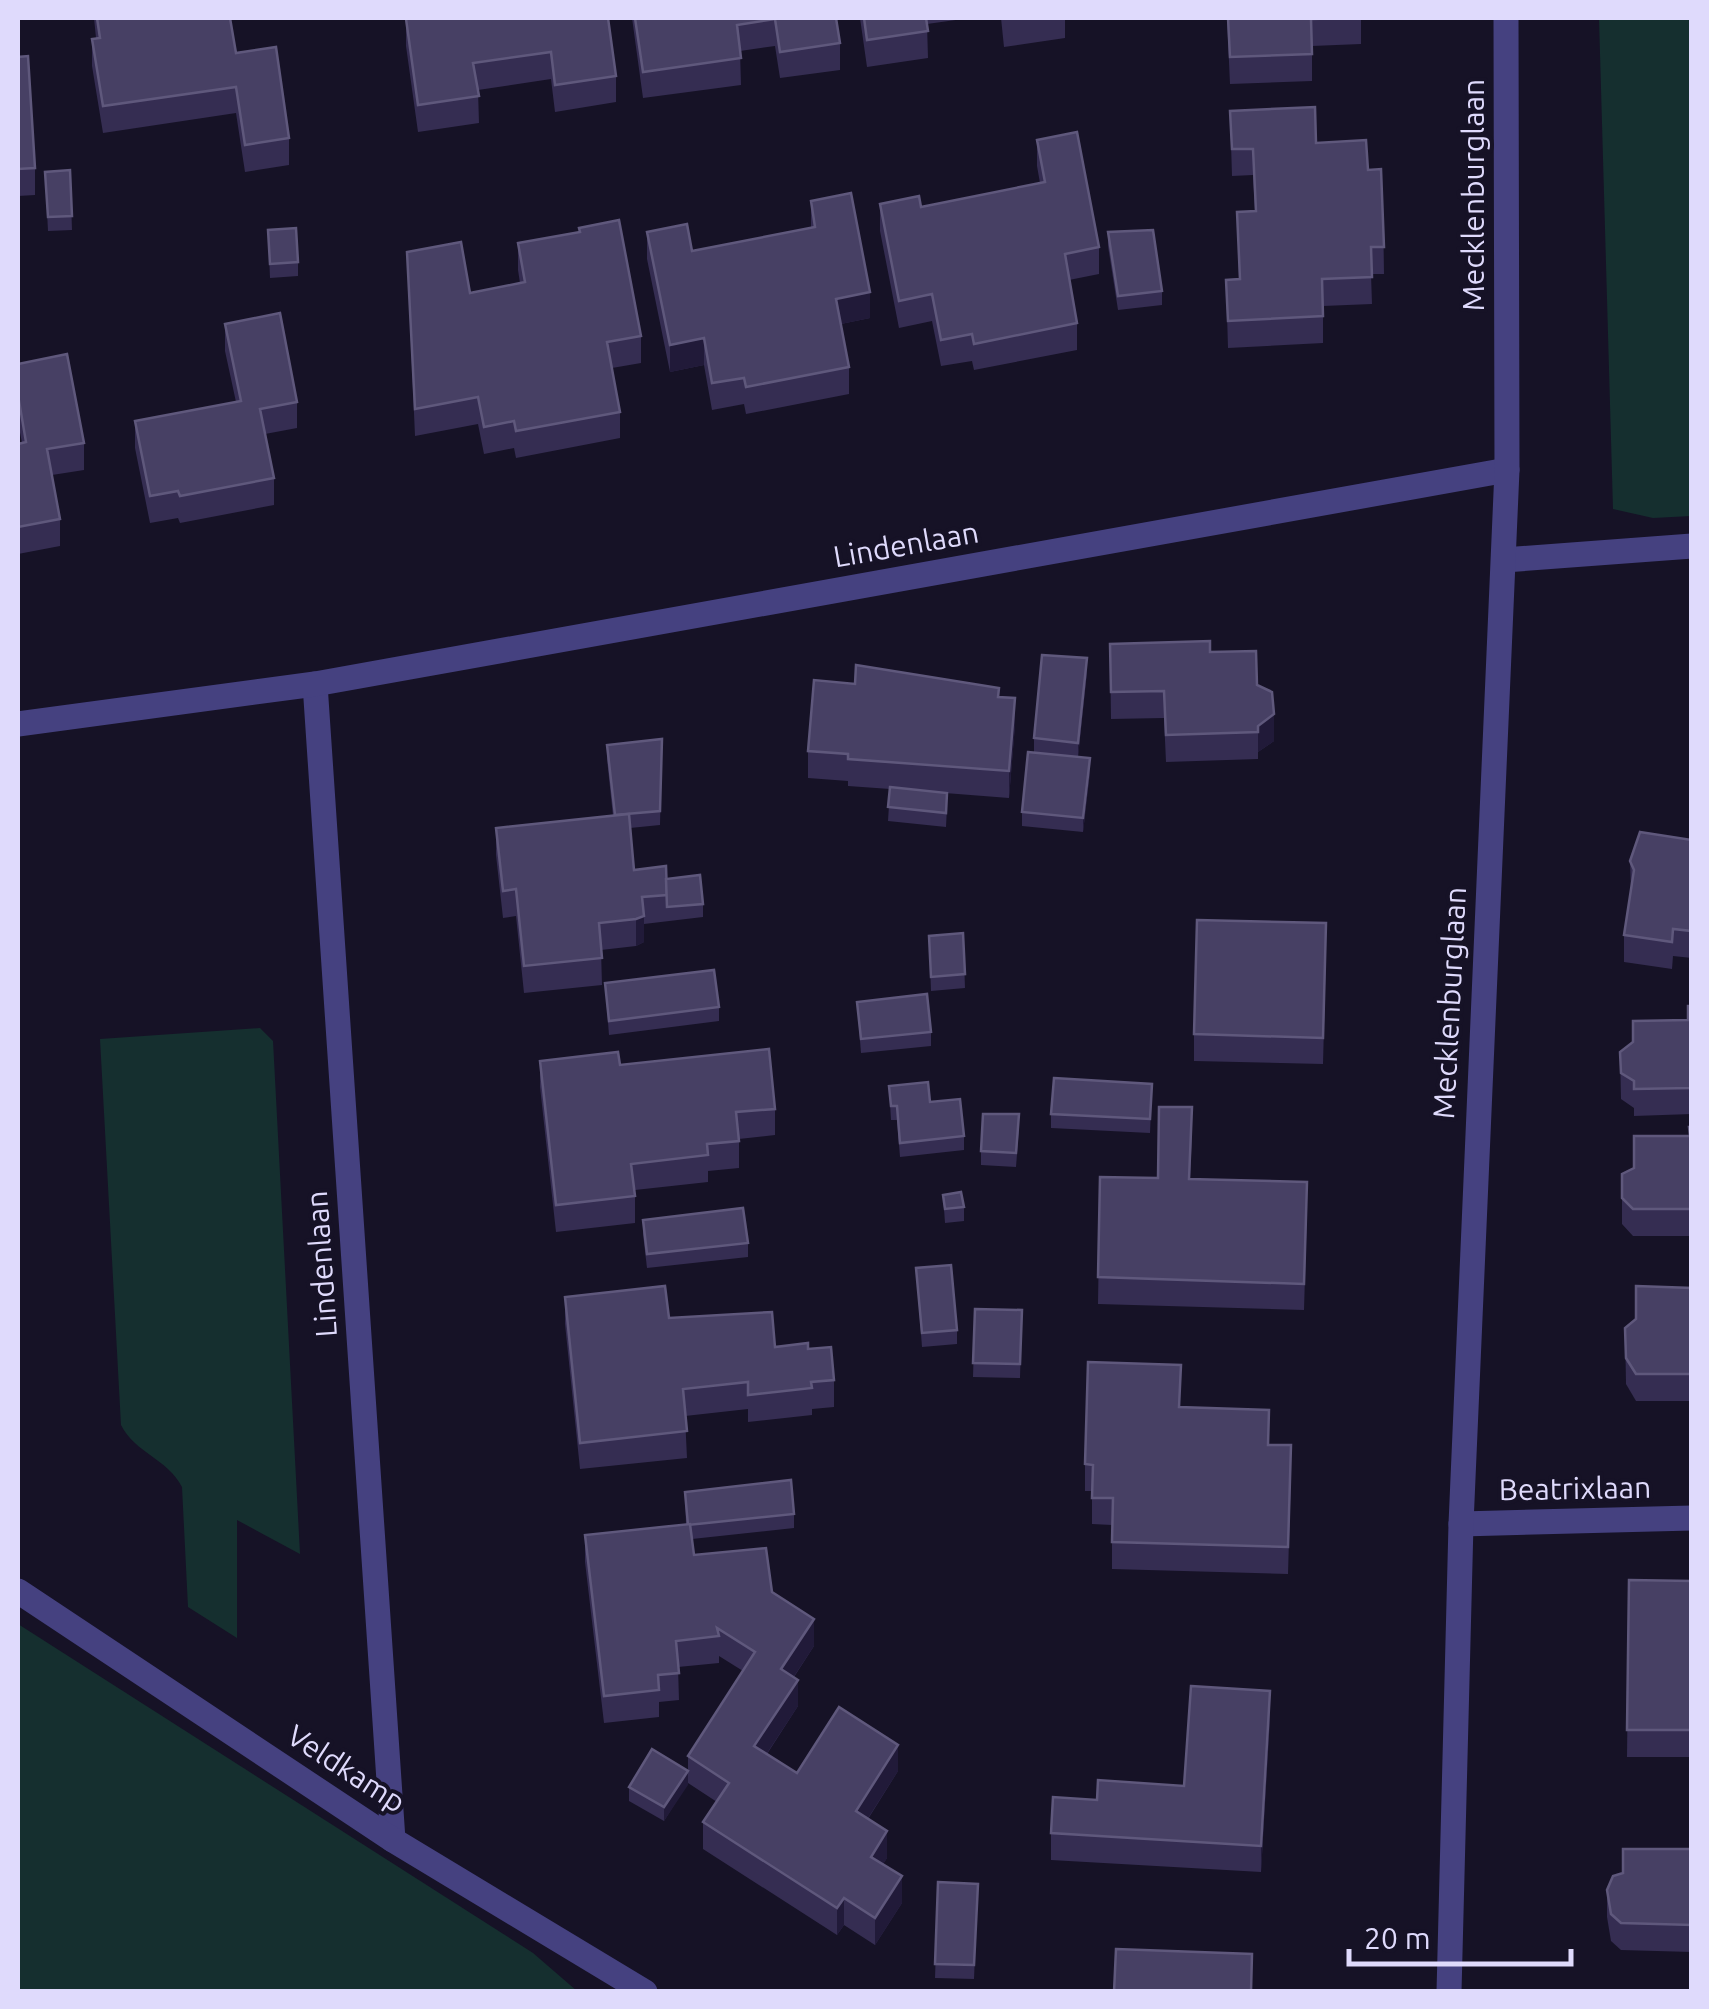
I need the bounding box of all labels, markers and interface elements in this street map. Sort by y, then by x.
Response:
street label: Mecklenburglaan [1456,79,1490,311]
street label: Lindenlaan [831,515,981,574]
street label: Mecklenburglaan [1426,886,1472,1120]
street label: Lindenlaan [299,1190,343,1338]
street label: Beatrixlaan [1498,1470,1652,1506]
street label: Veldkamp [281,1717,412,1819]
scale bar [1349,1904,1572,1966]
text: 20 m [1364,1921,1431,1955]

